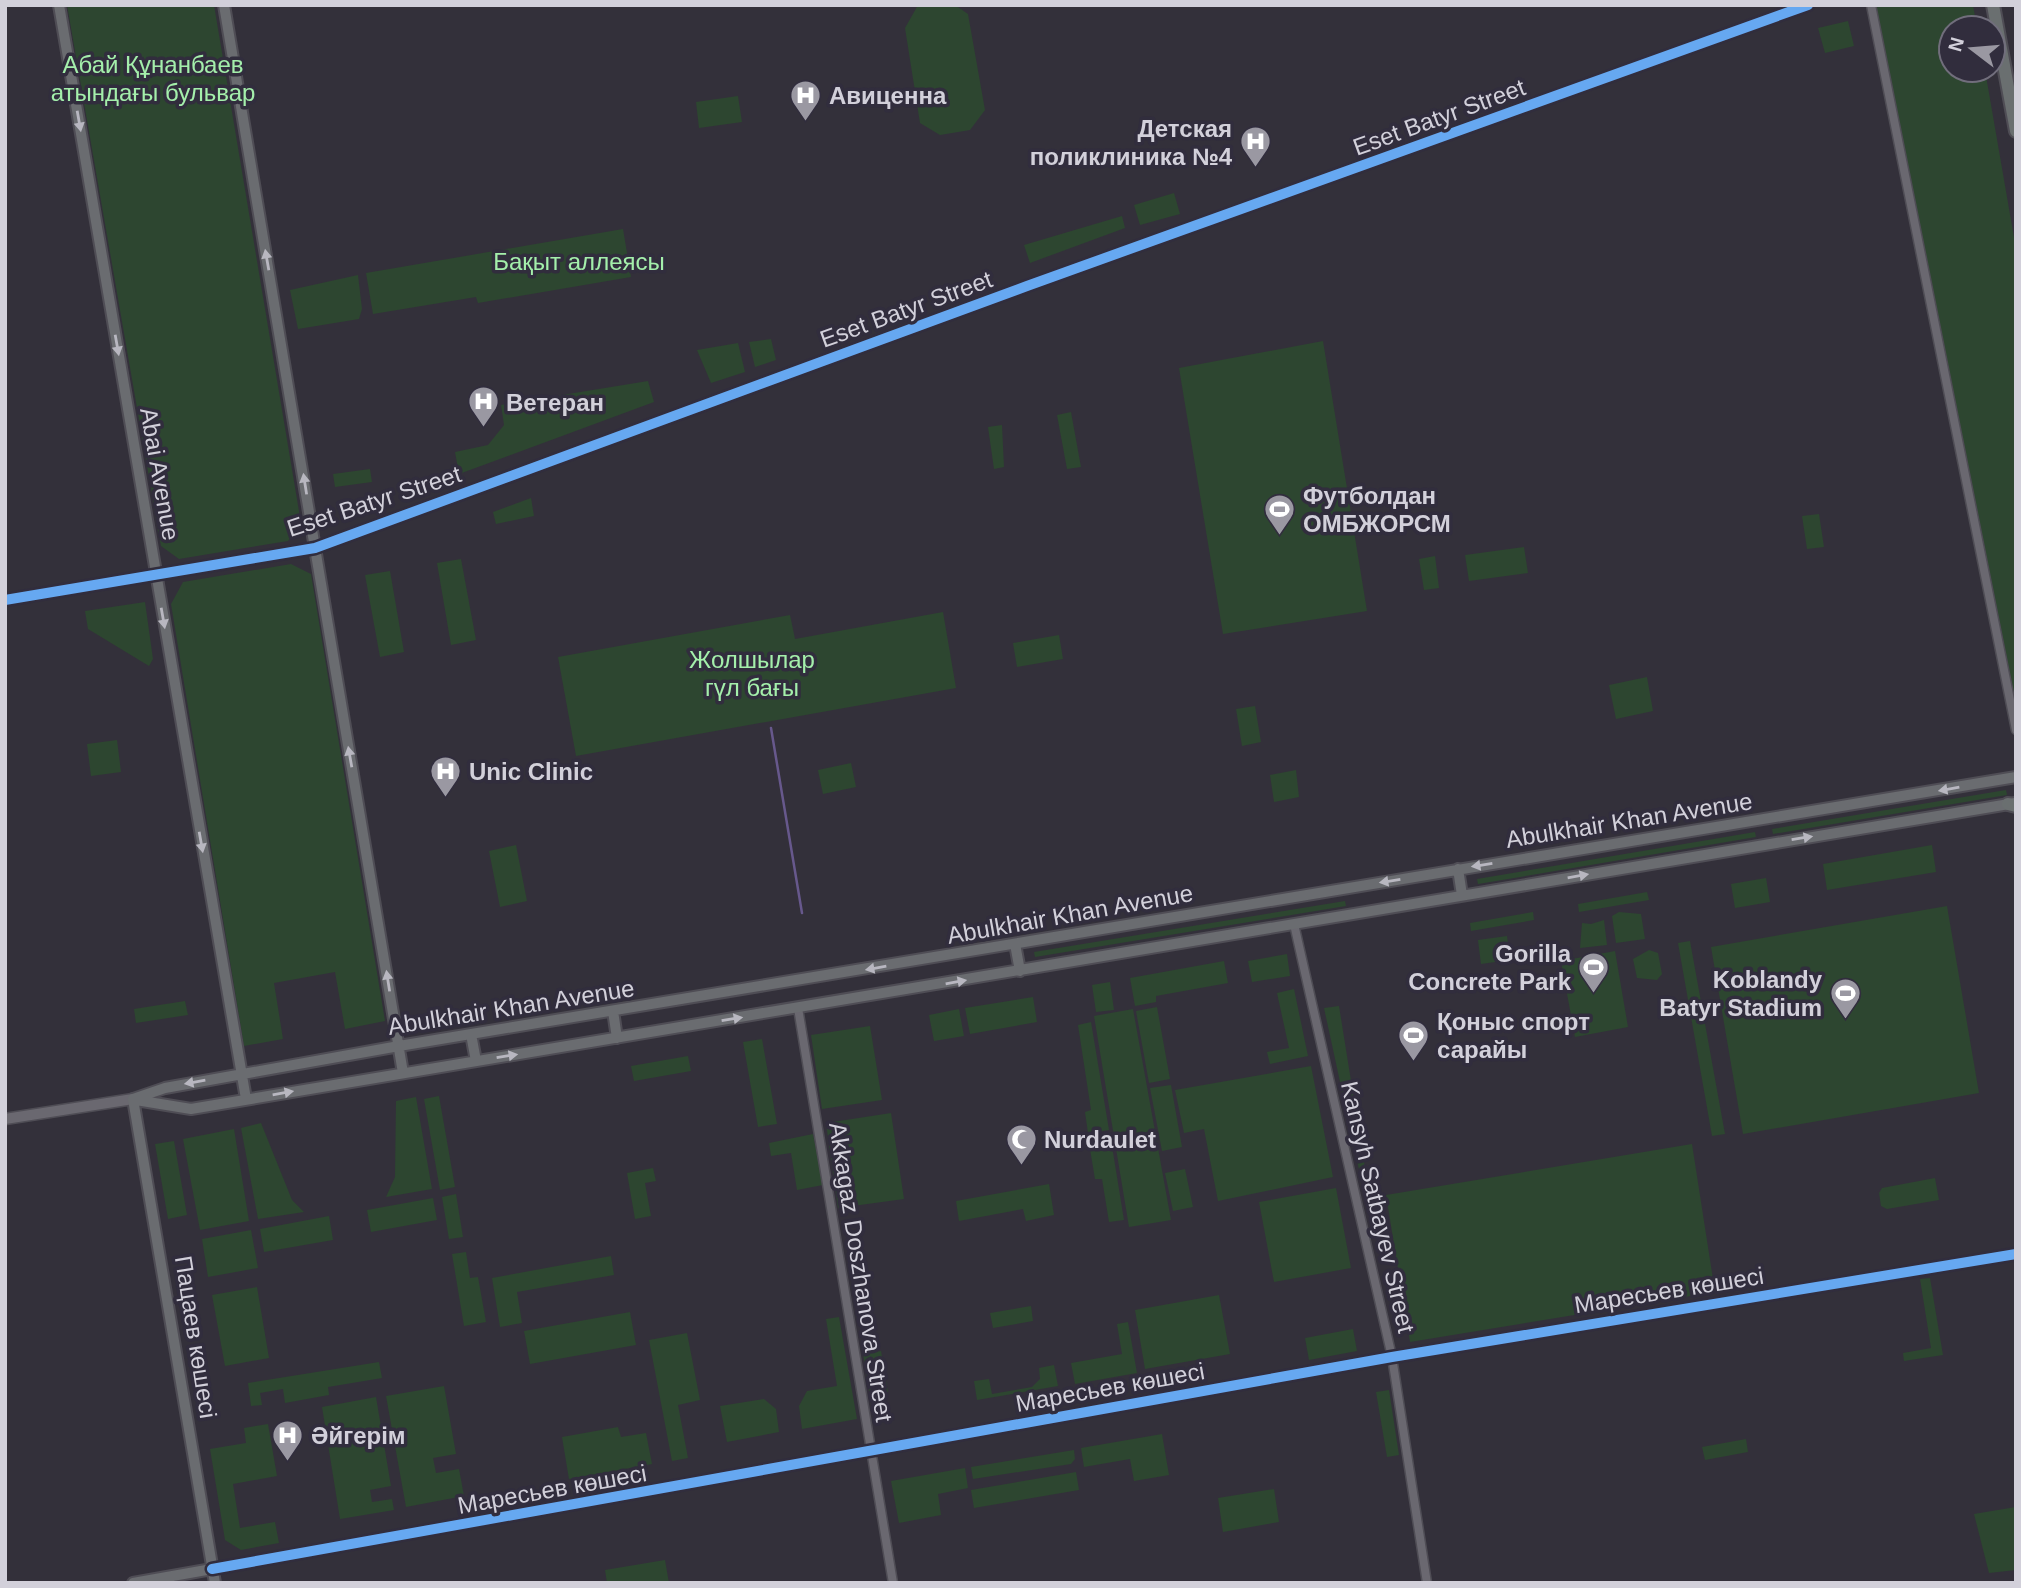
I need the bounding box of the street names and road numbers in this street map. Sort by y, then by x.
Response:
street label: Eset Batyr Street [1349,73,1529,161]
street label: Eset Batyr Street [816,265,996,353]
street label: Abai Avenue [135,406,185,542]
street label: Eset Batyr Street [284,460,465,542]
street label: Abulkhair Khan Avenue [1504,787,1754,853]
street label: Abulkhair Khan Avenue [945,879,1195,949]
street label: Abulkhair Khan Avenue [386,974,636,1040]
street label: Kansyh Satbayev Street [1336,1079,1420,1336]
street label: Akkagaz Doszhanova Street [824,1120,898,1424]
street label: Пацаев көшесі [170,1254,222,1420]
street label: Маресьев көшесі [1572,1262,1766,1318]
street label: Маресьев көшесі [1013,1357,1207,1417]
street label: Маресьев көшесі [455,1459,649,1519]

